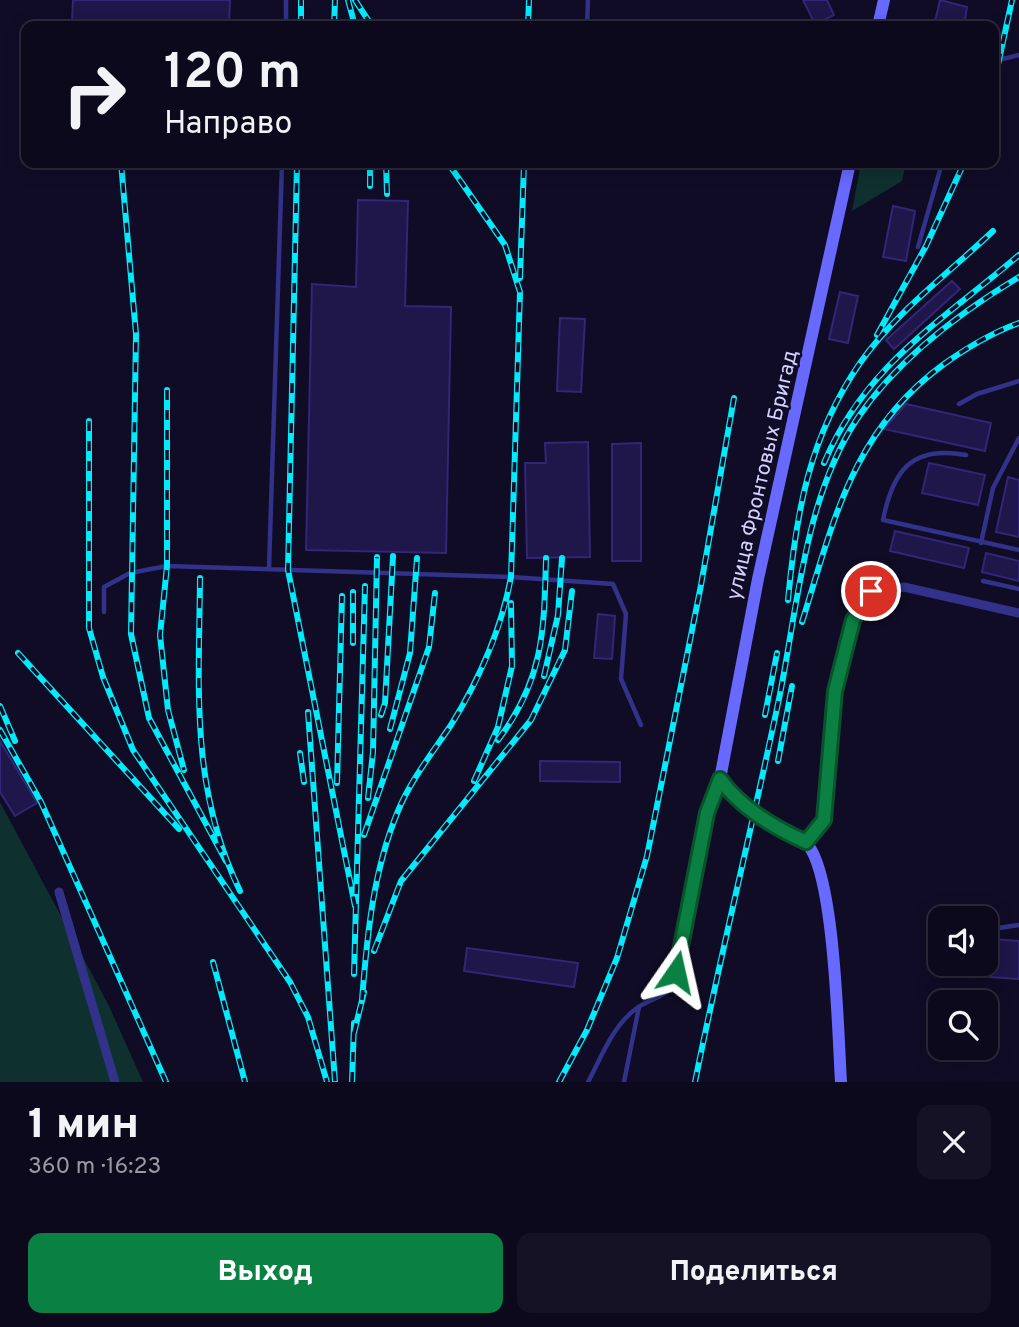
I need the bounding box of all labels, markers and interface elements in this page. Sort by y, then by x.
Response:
text: 120 m [164,44,301,106]
icon: right [49,49,140,140]
text: Направо [164,105,292,145]
street label: улица Фронтовых Бригад [721,347,805,603]
pin [841,561,901,621]
icon: arrive [852,572,890,610]
map controls [928,906,998,1060]
button: sound [928,906,998,976]
position arrow [639,935,713,1009]
button: search [928,990,998,1060]
text: 1 мин [28,1100,139,1153]
button: close [917,1105,991,1179]
text: 360 m · 16:23 [28,1153,161,1182]
button: Выход [28,1233,503,1313]
button: Поделиться [517,1233,991,1313]

